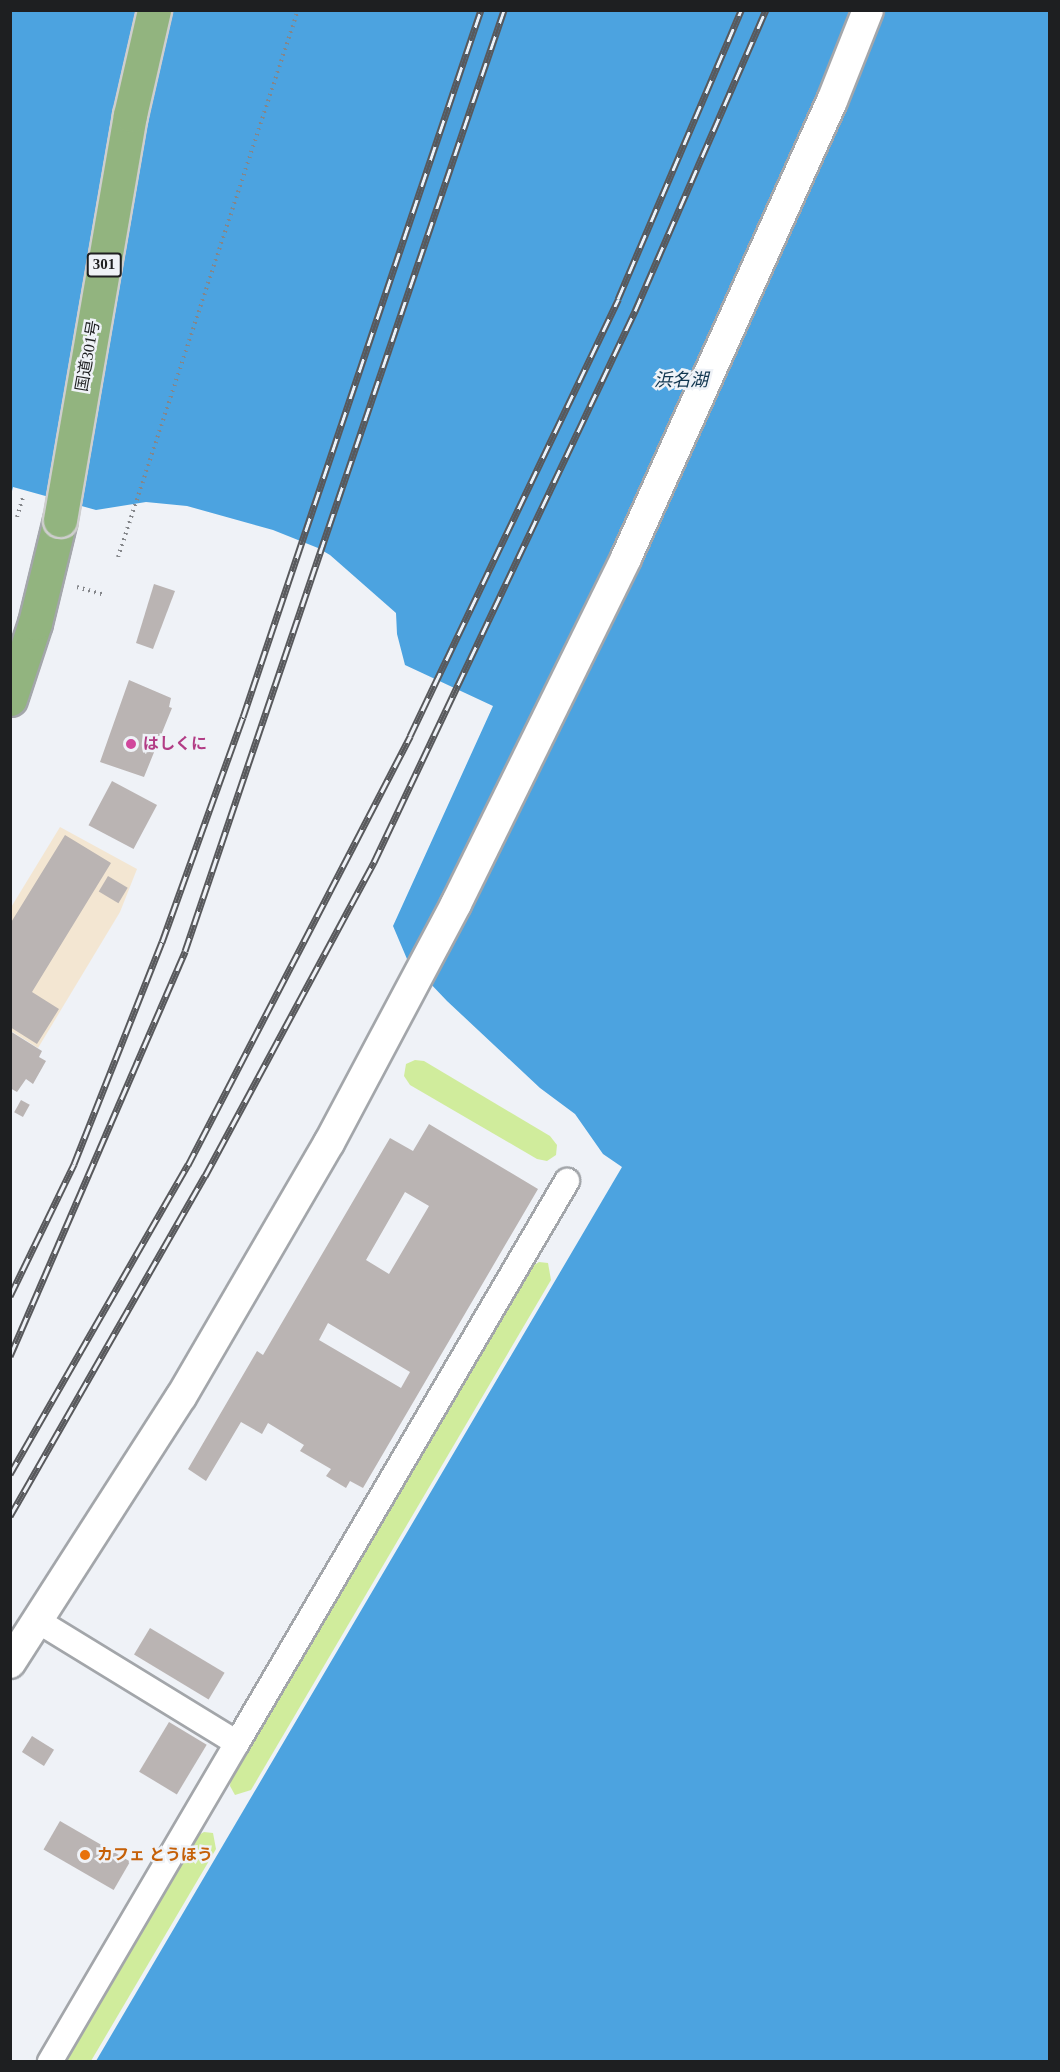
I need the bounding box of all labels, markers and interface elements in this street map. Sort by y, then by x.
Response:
road number: 301 [86,253,122,277]
street label: 国道301号 [72,319,104,393]
water label: 浜名湖 [654,369,708,391]
place label: はしくに [143,734,207,754]
marker: はしくに [124,737,138,751]
place label: カフェ とうほう [97,1845,213,1865]
marker: カフェ とうほう [78,1848,92,1862]

